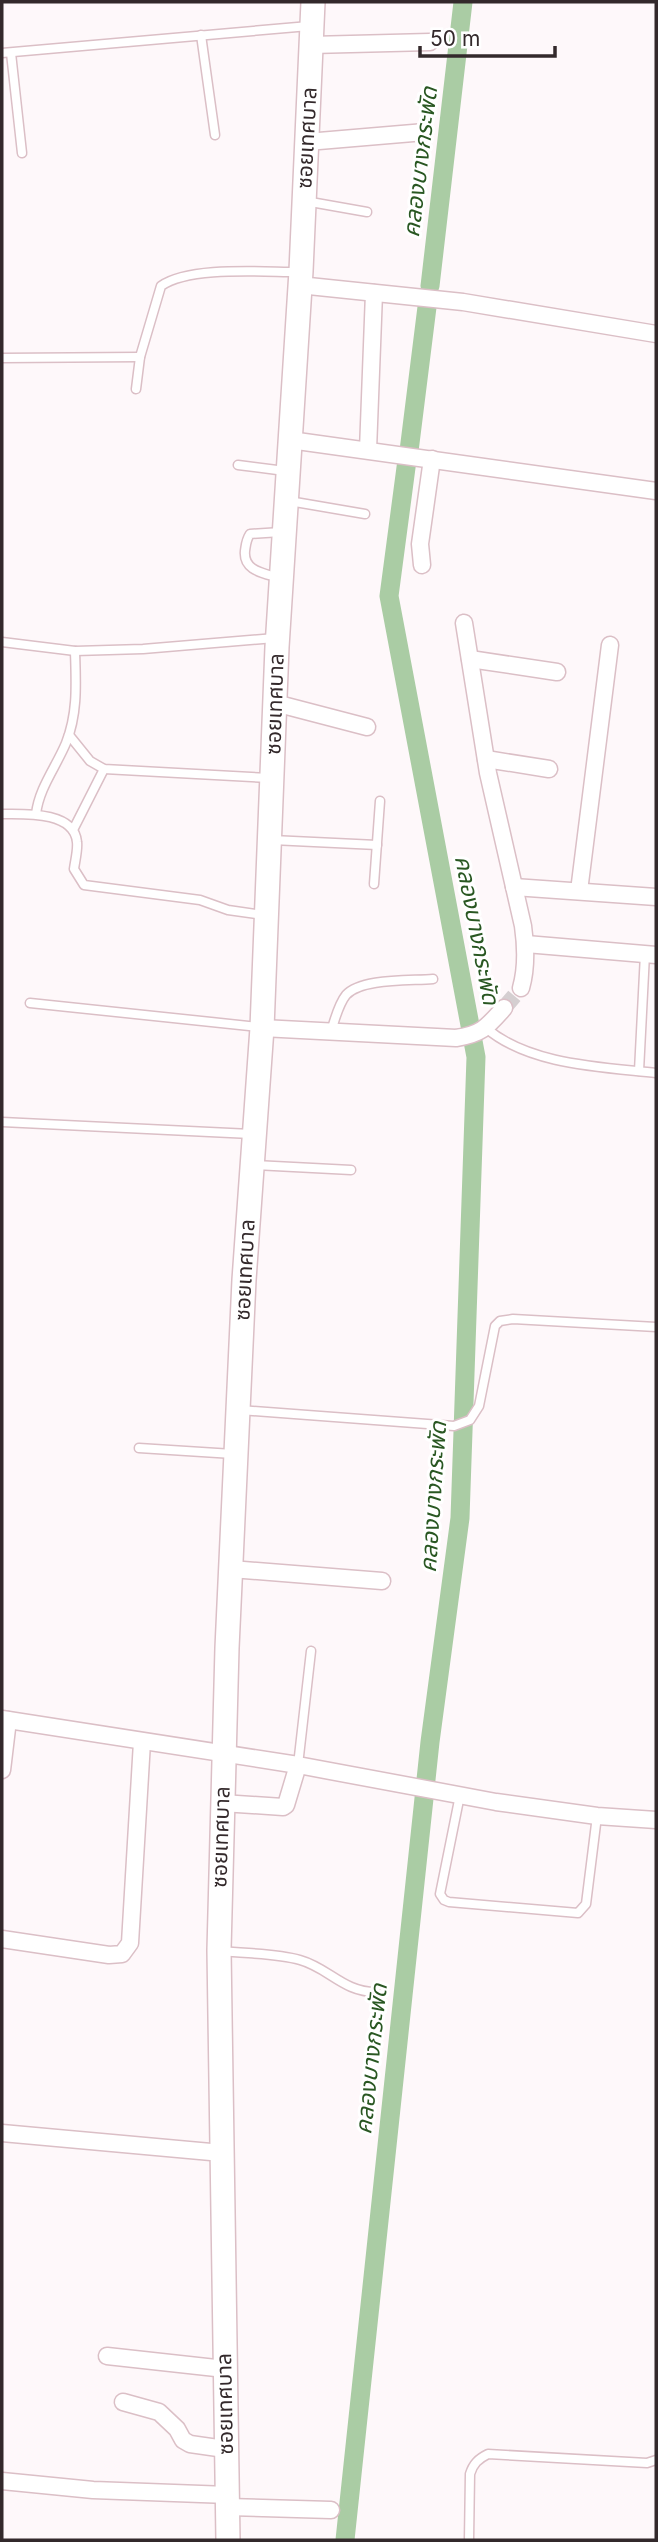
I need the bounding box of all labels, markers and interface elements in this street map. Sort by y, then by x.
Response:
scale bar [420,14,555,58]
text: 50 m [430,26,480,51]
water label: คลองบางกระพัด [397,84,443,239]
street label: ซอยเทศบาล [291,87,322,189]
street label: ซอยเทศบาล [260,653,289,755]
water label: คลองบางกระพัด [449,853,505,1008]
street label: ซอยเทศบาล [229,1219,260,1321]
water label: คลองบางกระพัด [414,1420,452,1573]
street label: ซอยเทศบาล [206,1786,235,1888]
water label: คลองบางกระพัด [349,1981,393,2136]
street label: ซอยเทศบาล [211,2353,238,2455]

